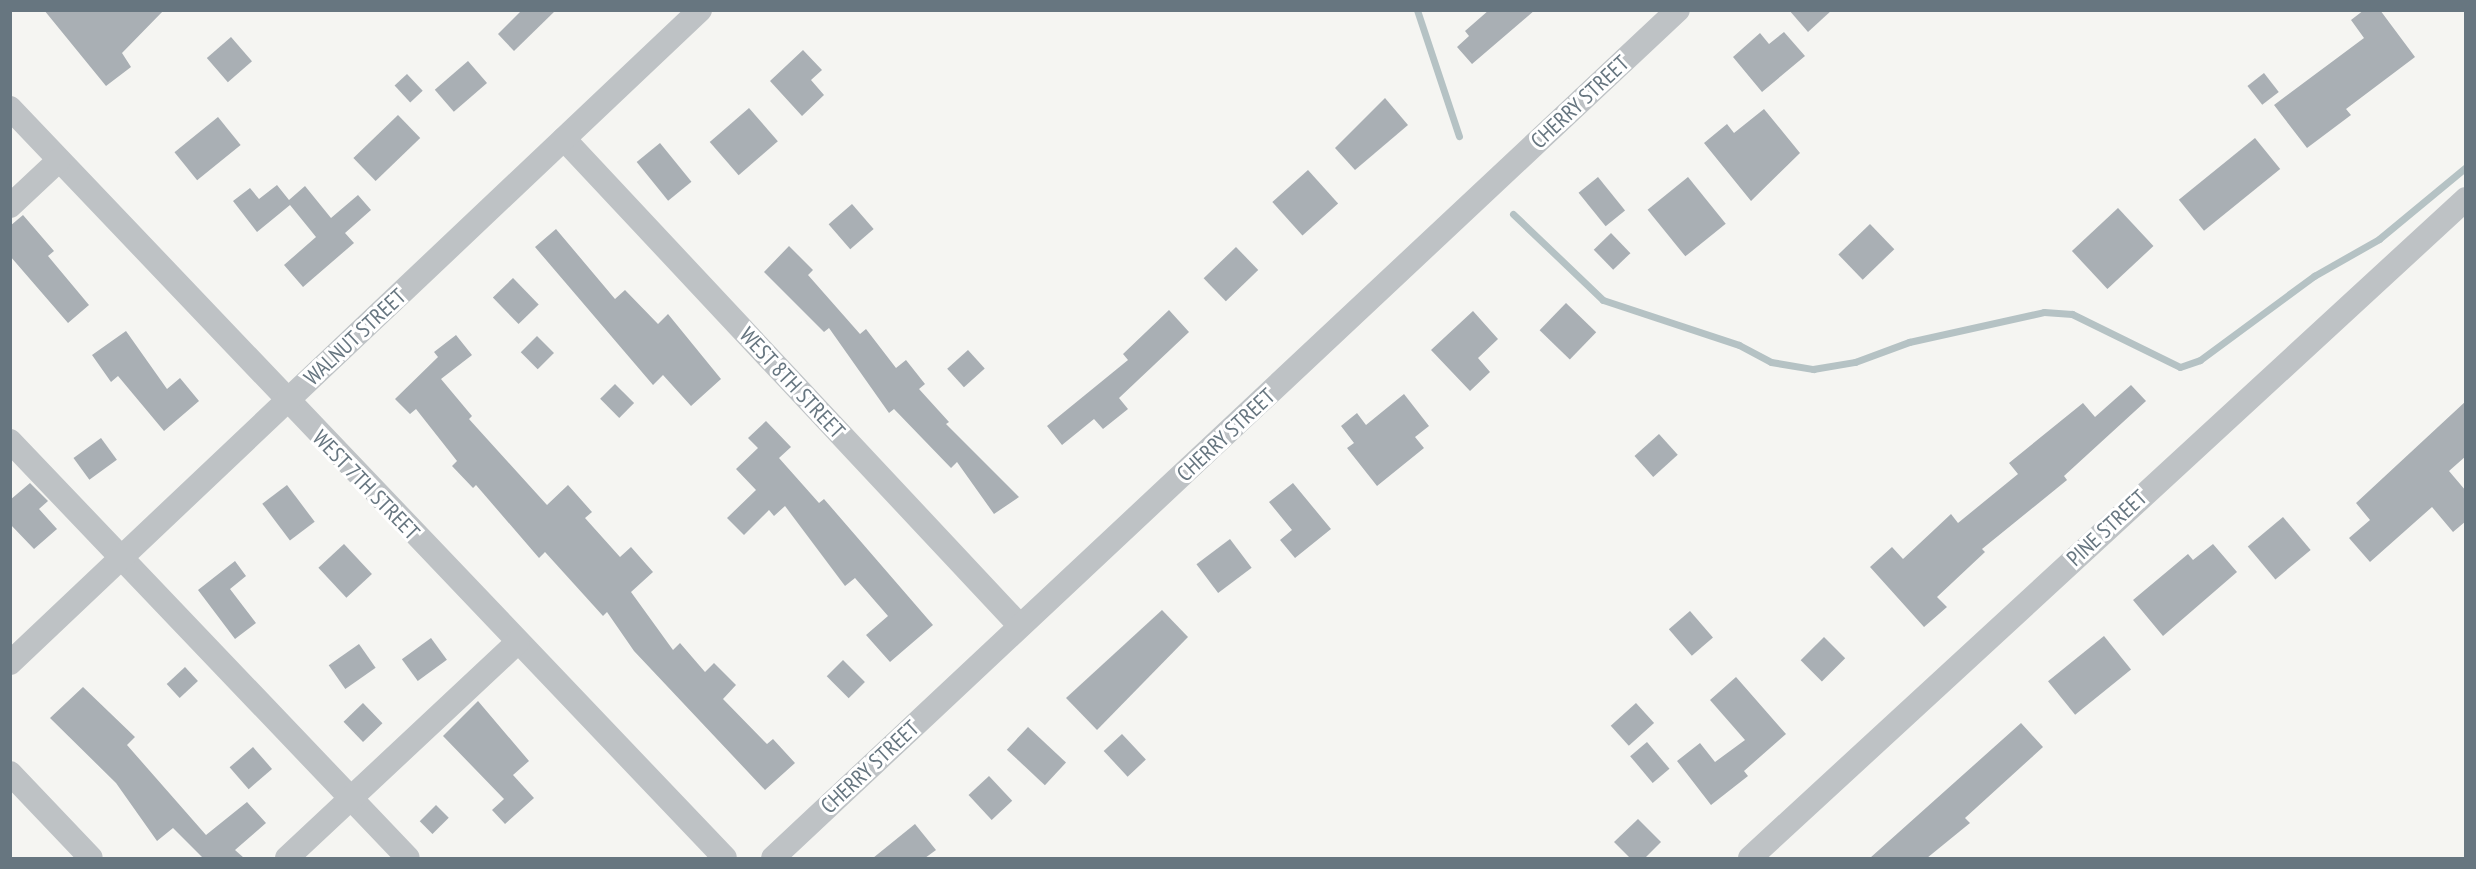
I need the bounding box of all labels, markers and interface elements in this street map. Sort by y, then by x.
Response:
street label: CHERRY STREET [1525,50,1635,154]
street label: WALNUT STREET [298,283,412,391]
street label: WEST 8TH STREET [734,322,850,444]
street label: CHERRY STREET [1171,383,1281,487]
street label: WEST 7TH STREET [307,424,425,546]
street label: PINE STREET [2062,484,2152,572]
street label: CHERRY STREET [815,715,925,819]

